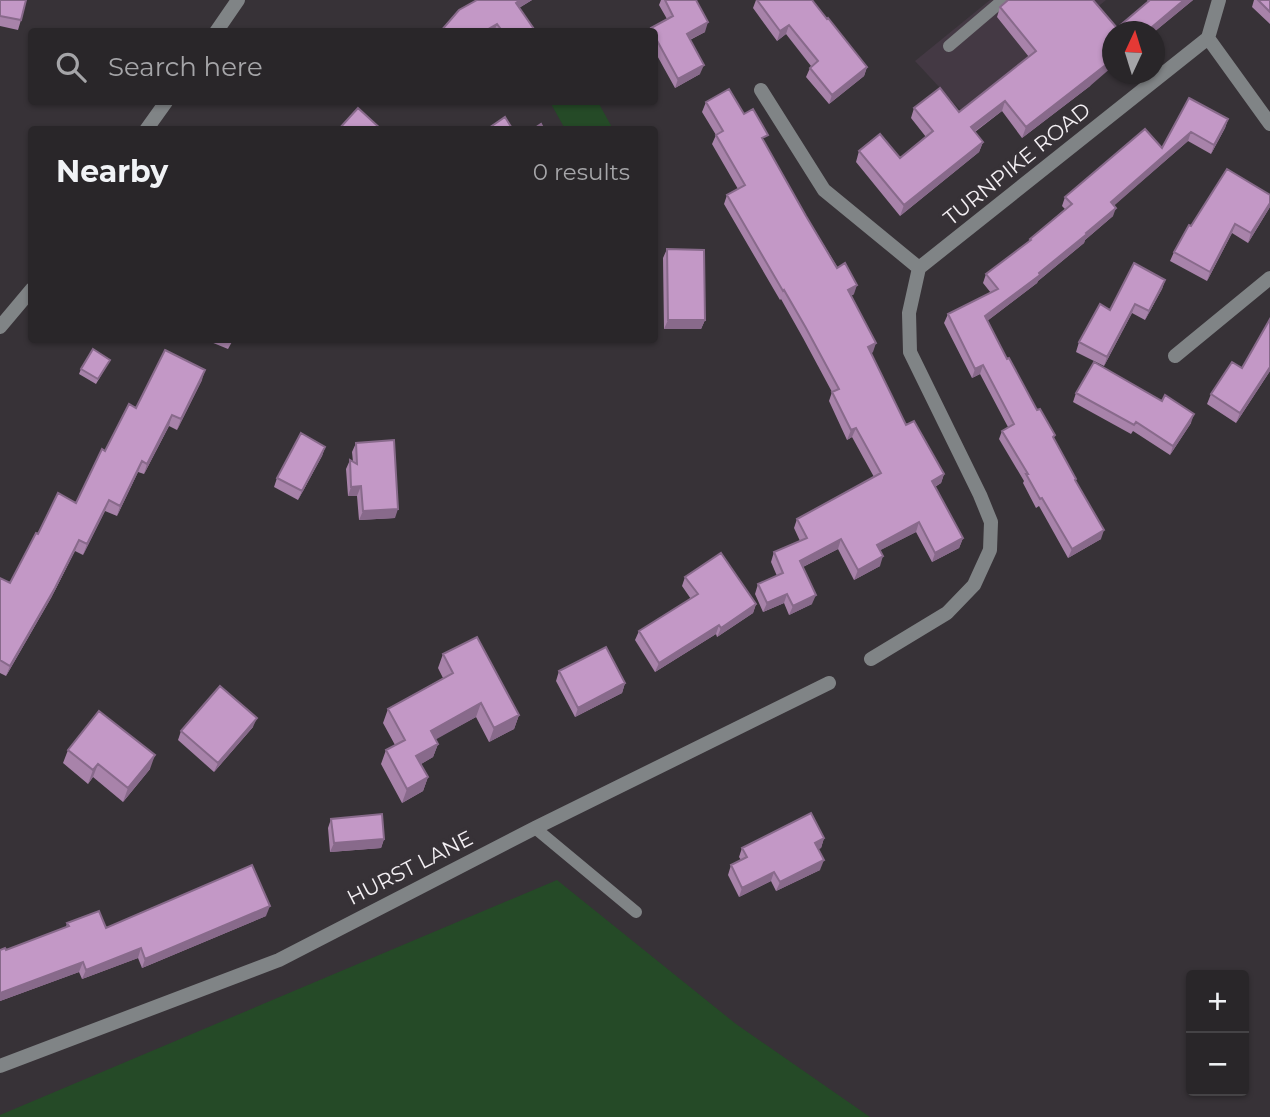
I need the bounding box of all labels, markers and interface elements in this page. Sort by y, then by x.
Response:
north arrow [1102,21,1165,84]
search box [28,28,658,105]
icon: search [52,48,90,86]
text: Search here [108,51,263,83]
street label: TURNPIKE ROAD [938,97,1095,230]
text: Nearby [56,153,168,190]
text: 0 results [533,158,630,186]
street label: HURST LANE [343,825,477,910]
map controls [1186,970,1249,1096]
button: + [1186,970,1249,1033]
button: − [1186,1033,1249,1096]

